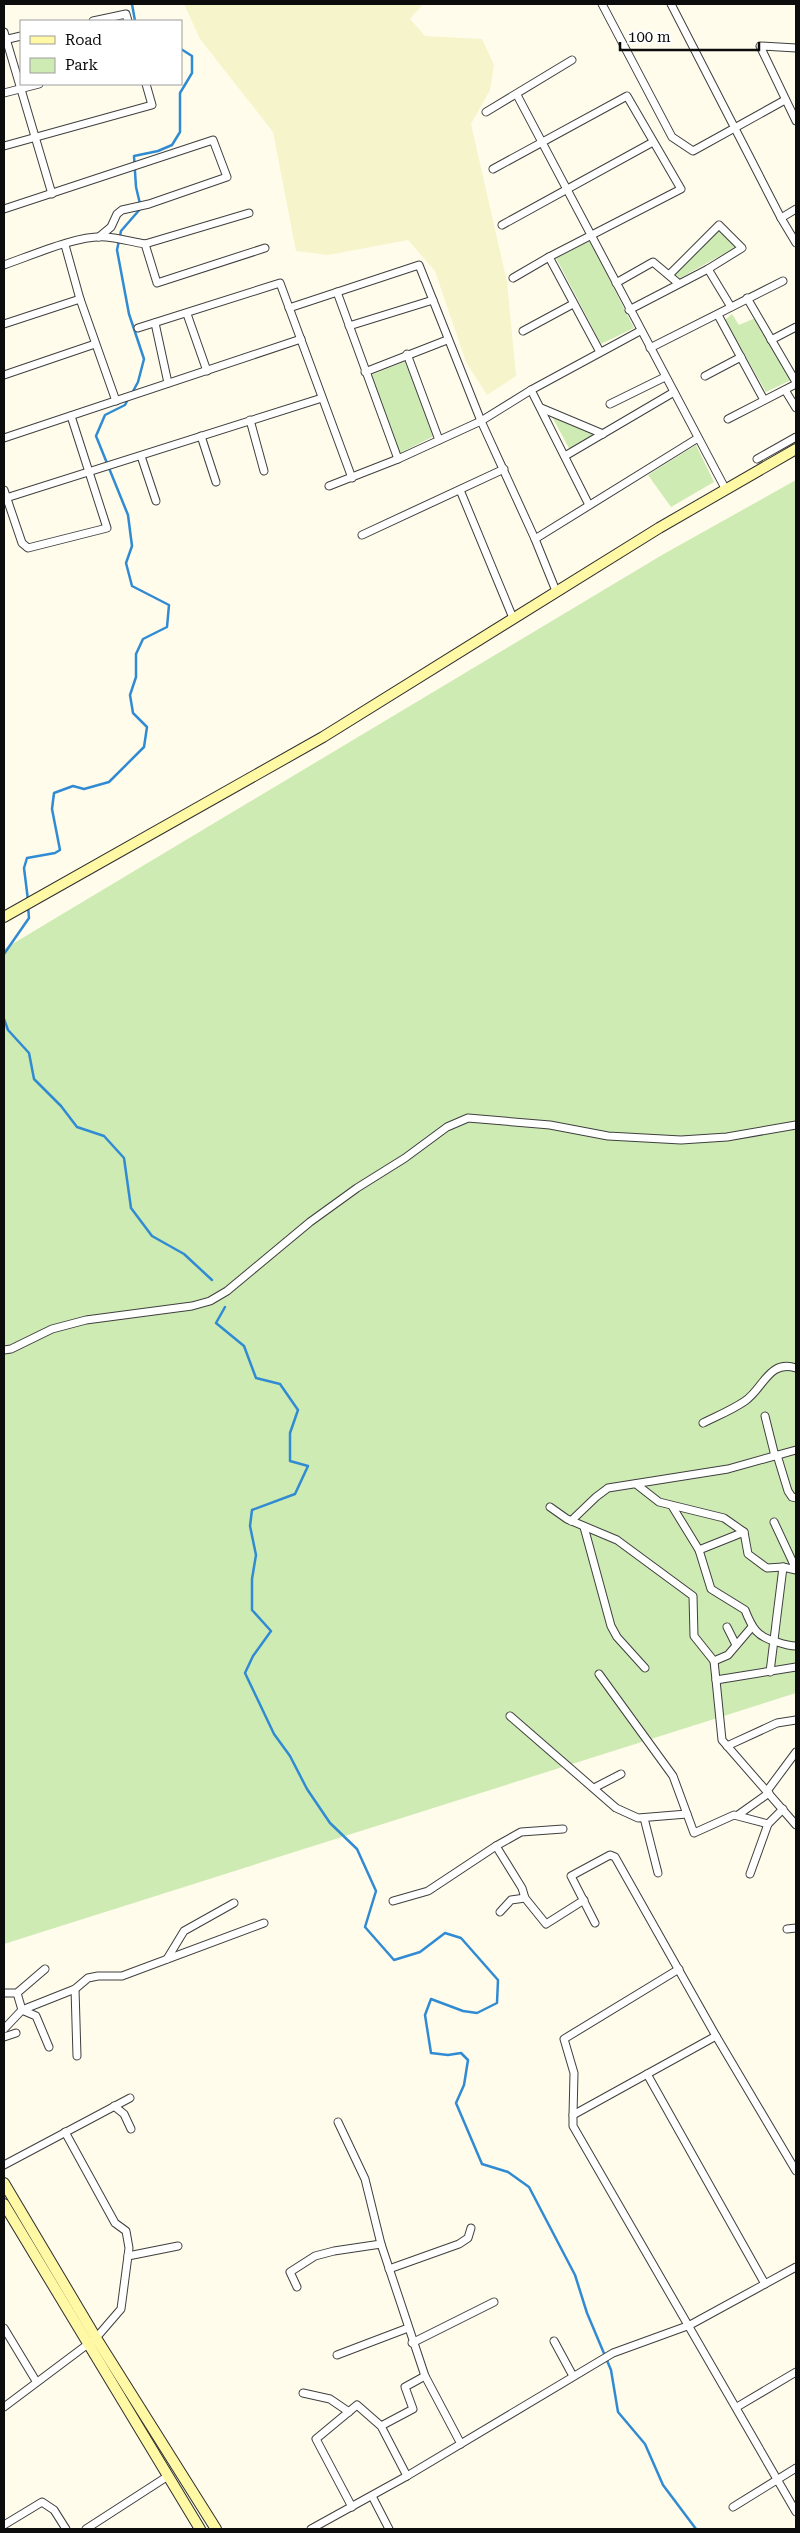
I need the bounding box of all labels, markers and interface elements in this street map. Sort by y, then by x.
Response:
legend [20,20,182,85]
scale bar [620,20,759,52]
text: 100 m [628,28,671,46]
text: Road [65,31,102,49]
text: Park [65,56,99,74]

